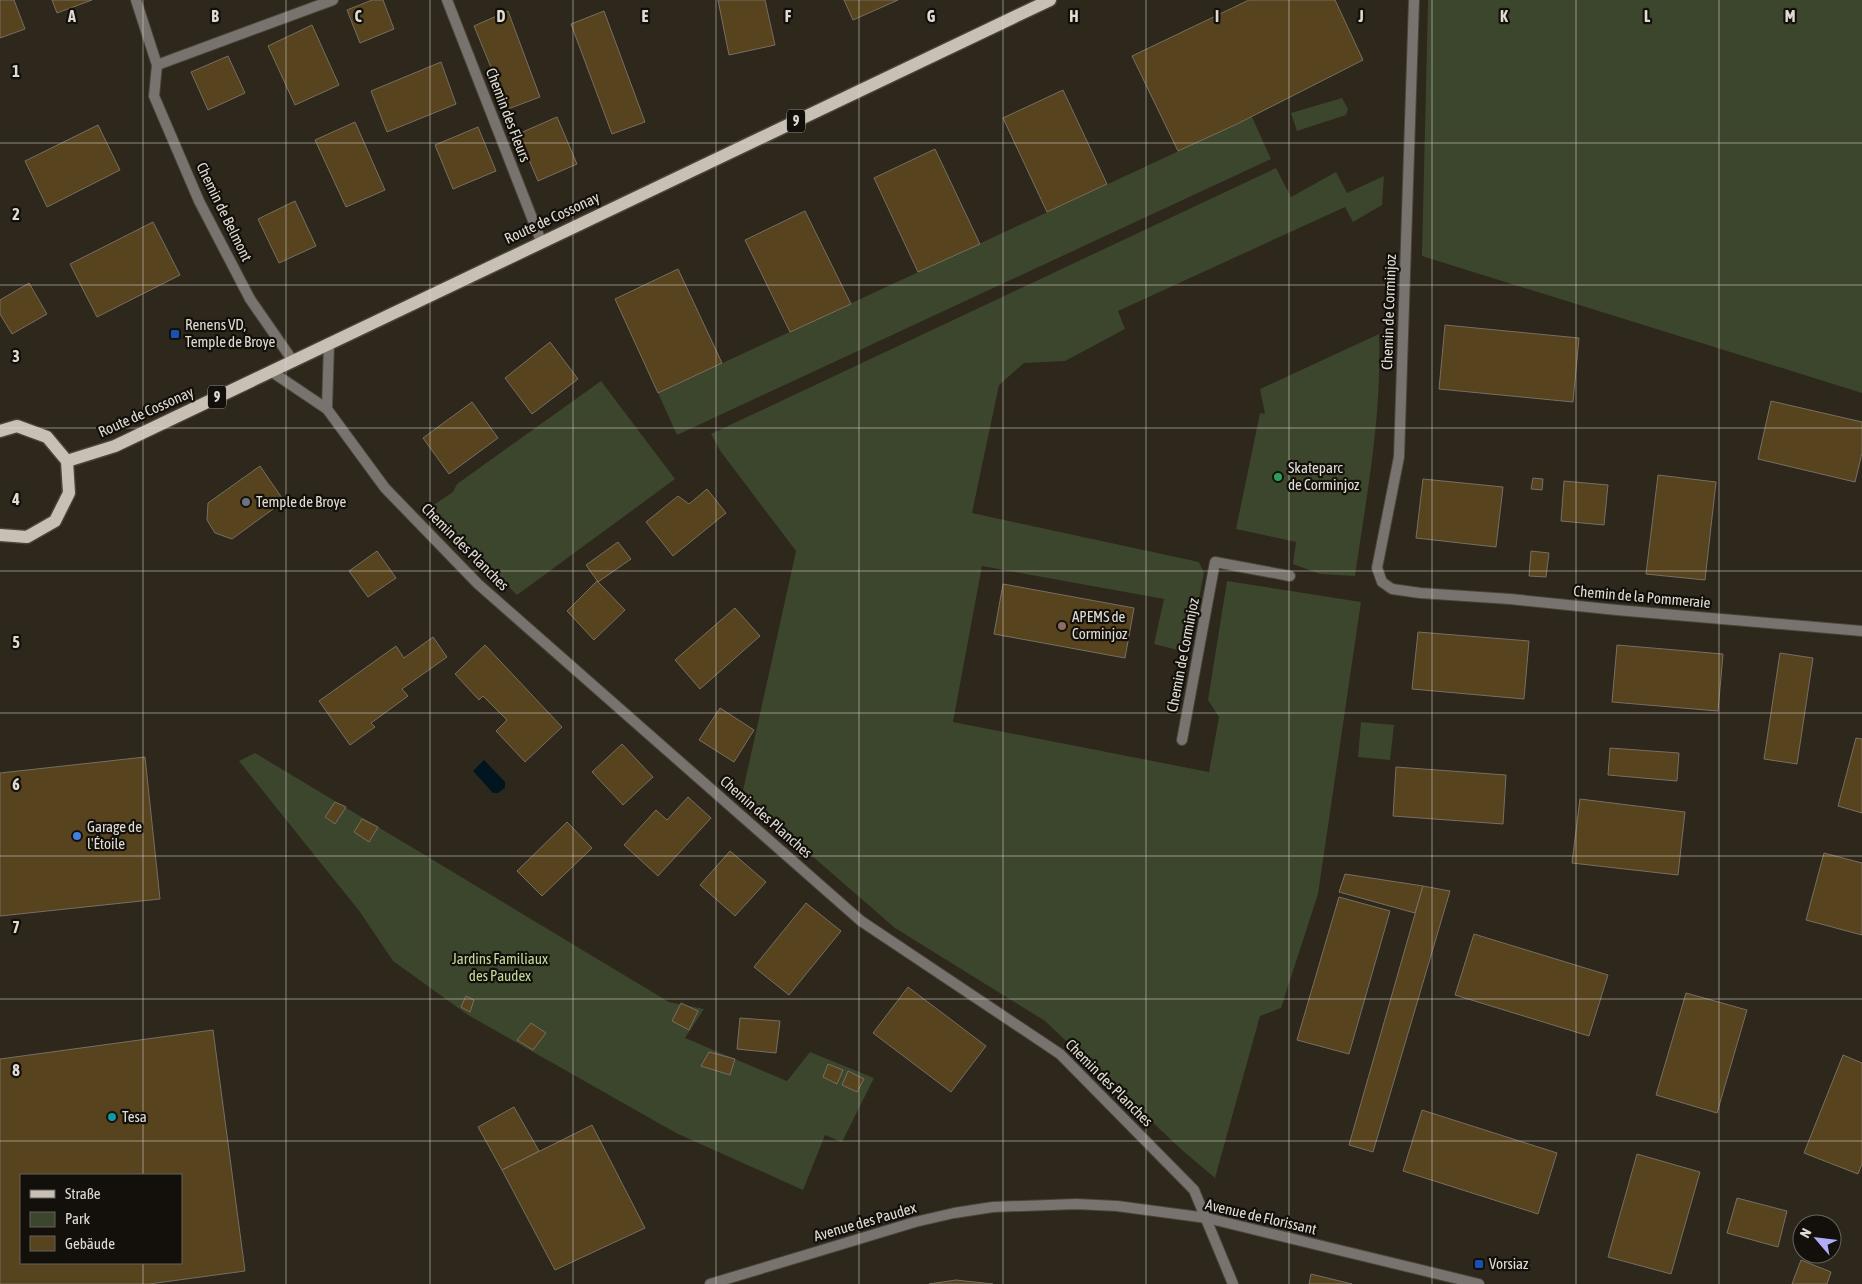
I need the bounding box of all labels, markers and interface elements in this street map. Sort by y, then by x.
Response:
text: A [67,7,76,25]
text: B [211,7,219,25]
text: C [354,7,362,25]
text: D [497,7,506,25]
text: E [642,7,649,25]
text: F [785,7,792,25]
text: G [927,7,936,25]
text: H [1069,7,1079,25]
text: I [1215,7,1219,25]
text: J [1357,7,1364,25]
text: K [1500,7,1508,25]
text: L [1644,7,1651,25]
text: M [1785,7,1795,25]
text: 1 [12,62,20,80]
street label: Chemin des Fleurs [483,65,534,164]
road number: 9 [787,110,805,132]
street label: Chemin de Belmont [193,160,256,264]
street label: Route de Cossonay [502,188,602,247]
text: 2 [12,205,20,223]
street label: Chemin de Corminjoz [1378,253,1399,370]
place label: Renens VD, Temple de Broye [185,316,276,350]
marker: Renens VD, Temple de Broye [169,328,181,340]
text: 3 [12,347,20,365]
street label: Route de Cossonay [95,383,196,440]
road number: 9 [208,386,226,408]
place label: Skateparc de Corminjoz [1288,459,1360,493]
marker: Skateparc de Corminjoz [1272,471,1284,483]
text: 4 [11,490,20,508]
place label: Temple de Broye [256,493,347,510]
marker: Temple de Broye [240,496,252,508]
street label: Chemin des Planches [418,500,512,594]
street label: Chemin de la Pommeraie [1573,582,1711,611]
street label: Chemin de Corminjoz [1163,596,1202,713]
place label: APEMS de Corminjoz [1072,608,1128,642]
marker: APEMS de Corminjoz [1056,620,1068,632]
text: 5 [12,633,20,651]
street label: Chemin des Planches [717,772,816,861]
text: 6 [12,775,20,793]
place label: Garage de l'Étoile [87,818,142,852]
marker: Garage de l'Étoile [71,830,83,842]
text: 7 [12,918,20,936]
park label: Jardins Familiaux des Paudex [452,950,548,984]
street label: Chemin des Planches [1062,1036,1156,1130]
text: 8 [12,1061,20,1079]
place label: Tesa [122,1108,147,1125]
marker: Tesa [106,1111,118,1123]
legend [20,1174,182,1264]
text: Straße [65,1185,101,1202]
street label: Avenue de Florissant [1204,1195,1318,1238]
street label: Avenue des Paudex [812,1199,918,1244]
text: Park [65,1210,90,1227]
north arrow [1792,1214,1842,1264]
text: N [1797,1225,1815,1240]
text: Gebäude [65,1235,115,1252]
place label: Vorsiaz [1489,1255,1529,1272]
marker: Vorsiaz [1473,1258,1485,1270]

